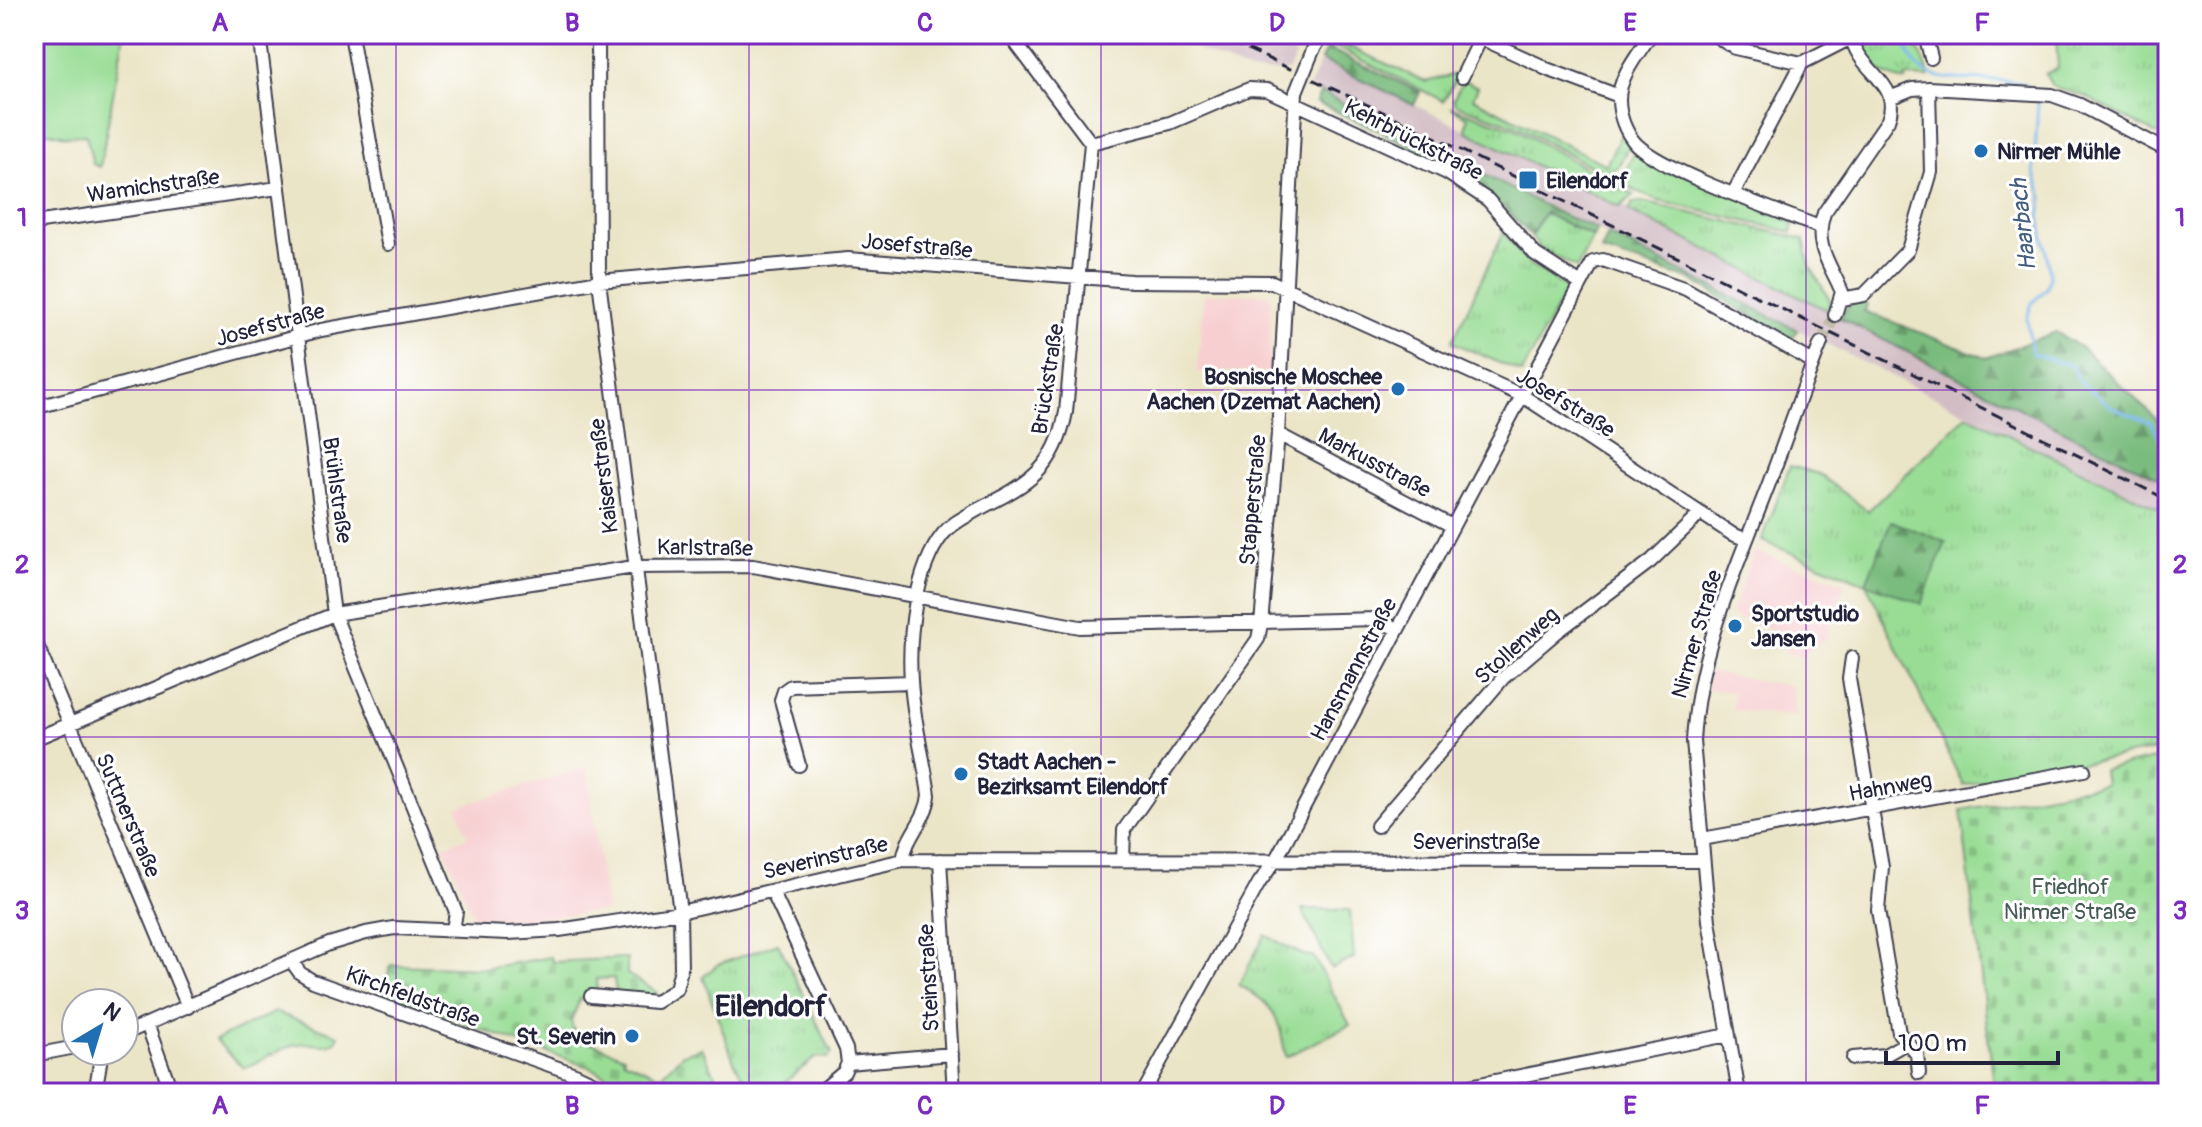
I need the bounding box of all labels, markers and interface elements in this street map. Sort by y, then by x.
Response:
text: A [212,7,229,39]
text: B [565,7,579,39]
text: C [917,7,933,39]
text: D [1269,7,1285,39]
text: E [1623,7,1637,39]
text: F [1974,7,1990,39]
street label: Kehrbrückstraße [1339,93,1488,187]
place label: Nirmer Mühle [1997,138,2121,166]
marker: Nirmer Mühle [1972,142,1990,160]
street label: Wamichstraße [85,163,221,209]
place label: Eilendorf [1546,167,1629,195]
marker: Eilendorf [1517,169,1539,191]
water label: Haarbach [2004,176,2043,272]
text: 1 [17,202,27,234]
text: 1 [2175,202,2185,234]
street label: Josefstraße [860,227,974,265]
street label: Josefstraße [213,297,328,353]
street label: Brückstraße [1025,322,1071,437]
street label: Josefstraße [1511,361,1620,444]
place label: Bosnische Moschee Aachen (Dzemat Aachen) [1146,363,1383,416]
marker: Bosnische Moschee Aachen (Dzemat Aachen) [1389,380,1407,398]
street label: Kaiserstraße [583,417,625,535]
street label: Markusstraße [1313,422,1436,504]
street label: Stapperstraße [1233,433,1273,567]
street label: Brühlstraße [316,435,358,545]
street label: Karlstraße [657,533,753,563]
text: 2 [15,549,29,581]
text: 2 [2173,549,2187,581]
street label: Nirmer Straße [1665,567,1729,702]
street label: Hansmannstraße [1304,593,1404,746]
place label: Sportstudio Jansen [1751,600,1859,653]
street label: Stollenweg [1469,601,1565,691]
marker: Sportstudio Jansen [1726,617,1744,635]
place label: Stadt Aachen - Bezirksamt Eilendorf [977,748,1169,801]
street label: Suttnerstraße [89,749,167,882]
marker: Stadt Aachen - Bezirksamt Eilendorf [952,765,970,783]
street label: Hahnweg [1847,766,1934,808]
street label: Severinstraße [1412,828,1540,856]
street label: Severinstraße [760,830,891,886]
park label: Friedhof Nirmer Straße [2004,873,2136,926]
text: 3 [15,895,29,927]
text: 3 [2173,895,2187,927]
street label: Steinstraße [912,923,946,1033]
street label: Kirchfeldstraße [342,960,484,1034]
north arrow [60,987,140,1067]
district label: Eilendorf [715,988,828,1025]
text: N [97,996,126,1028]
scale bar [1886,1015,2058,1065]
place label: St. Severin [516,1023,616,1051]
marker: St. Severin [623,1027,641,1045]
text: 100 m [1898,1029,1967,1058]
text: A [212,1090,229,1122]
text: B [565,1090,579,1122]
text: C [917,1090,933,1122]
text: D [1269,1090,1285,1122]
text: E [1623,1090,1637,1122]
text: F [1974,1090,1990,1122]

